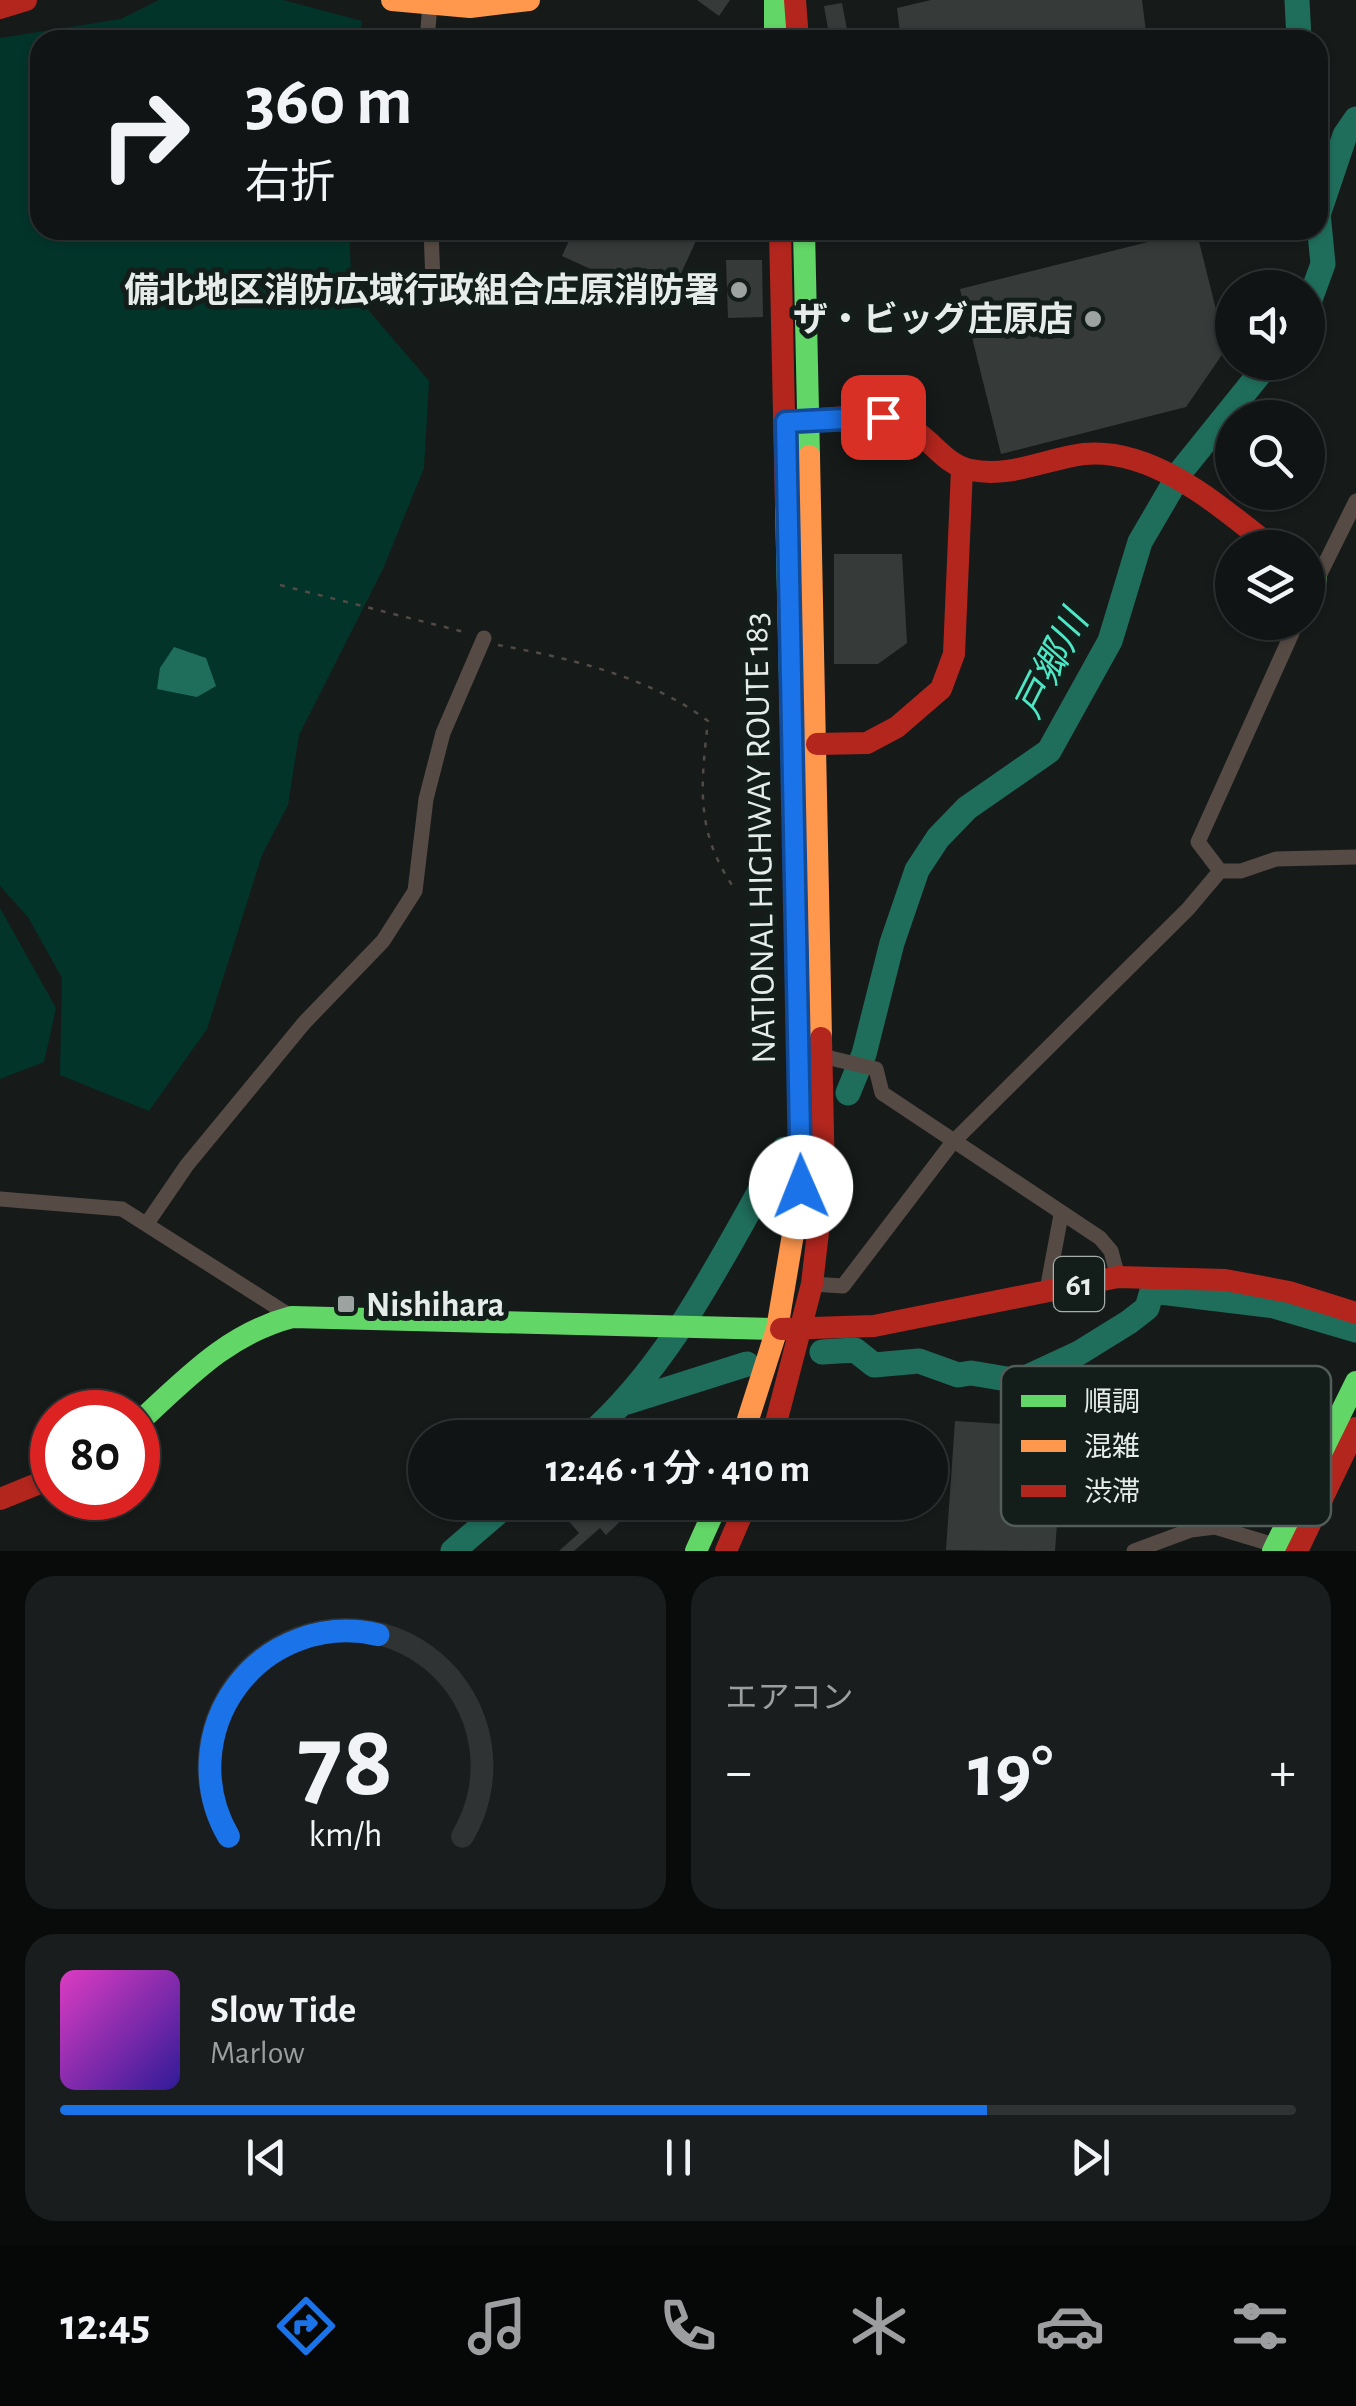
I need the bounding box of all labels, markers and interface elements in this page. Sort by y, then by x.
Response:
text: 360 m [245,67,413,137]
icon: right [80,70,210,200]
text: 右折 [245,161,335,206]
map controls [1215,270,1325,640]
button: sound [1215,270,1325,380]
place label: 備北地区消防広域行政組合庄原消防署 [124,272,719,309]
marker: 備北地区消防広域行政組合庄原消防署 [728,279,750,301]
place label: ザ・ビッグ庄原店 [793,300,1073,338]
marker: ザ・ビッグ庄原店 [1082,308,1104,330]
pin [841,375,926,460]
icon: arrive [856,390,911,445]
button: search [1215,400,1325,510]
button: layers [1215,530,1325,640]
water label: 戸郷川 [1008,601,1097,724]
street label: NATIONAL HIGHWAY ROUTE 183 [739,612,782,1064]
position arrow [749,1135,853,1239]
road number: 61 [1054,1257,1104,1311]
place label: Nishihara [366,1288,505,1323]
marker: Nishihara [335,1293,357,1315]
legend [1001,1366,1331,1526]
text: 順調 [1084,1388,1140,1417]
speed limit sign: 80 [30,1390,160,1520]
text: 混雑 [1084,1432,1140,1462]
text: 12:46 · 1 分 · 410 m [546,1451,810,1489]
text: 渋滞 [1084,1477,1140,1507]
text: エアコン [726,1682,854,1714]
text: 78 [297,1711,393,1815]
text: 19° [968,1735,1053,1810]
text: − [726,1745,752,1800]
text: + [1270,1745,1296,1800]
text: km/h [308,1817,382,1853]
text: Slow Tide [210,1992,356,2030]
text: Marlow [210,2037,305,2069]
icon: previous [239,2130,294,2185]
icon: pause [651,2130,706,2185]
icon: next [1063,2130,1118,2185]
icon: directions [271,2291,341,2361]
icon: music [462,2291,532,2361]
icon: phone [653,2291,723,2361]
icon: climate [844,2291,914,2361]
icon: car [1035,2291,1105,2361]
icon: filters [1225,2291,1295,2361]
text: 12:45 [60,2303,150,2348]

